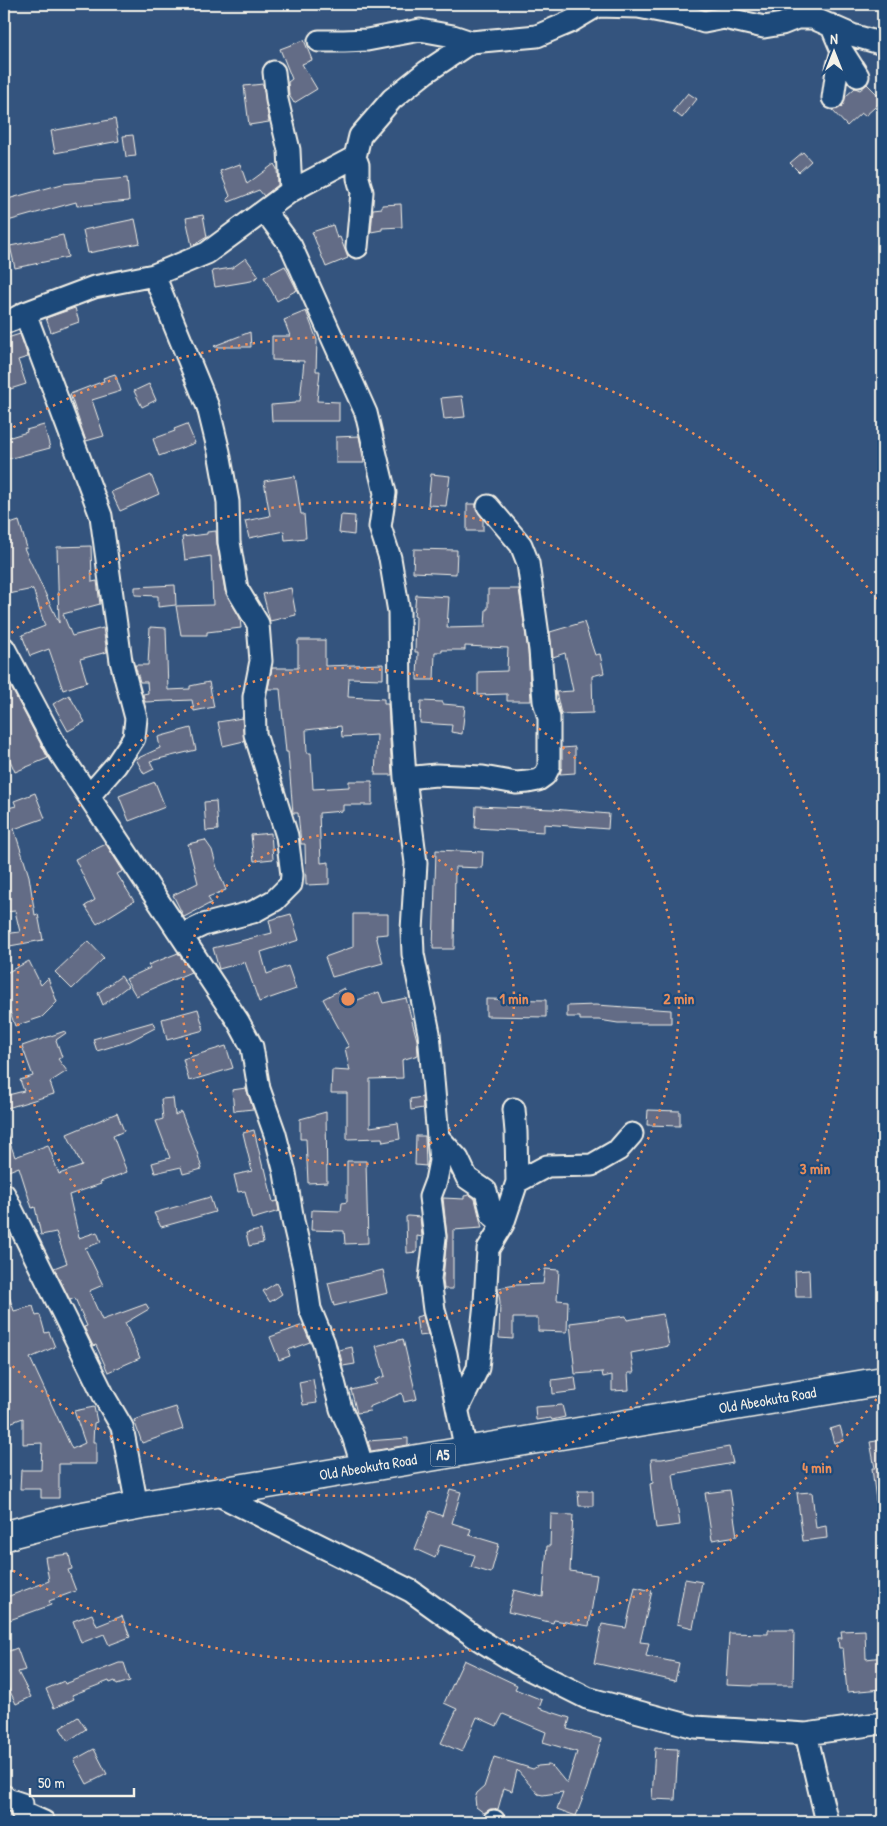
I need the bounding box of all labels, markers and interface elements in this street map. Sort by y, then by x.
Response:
north arrow [810,28,860,78]
text: N [830,29,838,48]
text: 1 min [499,988,529,1009]
text: 2 min [664,988,695,1009]
centre of rings [339,990,357,1008]
text: 3 min [800,1158,830,1179]
street label: Old Abeokuta Road [717,1381,818,1418]
road number: A5 [430,1444,456,1466]
street label: Old Abeokuta Road [318,1448,418,1485]
text: 4 min [802,1457,832,1478]
scale bar [30,1766,134,1798]
text: 50 m [38,1772,65,1793]

